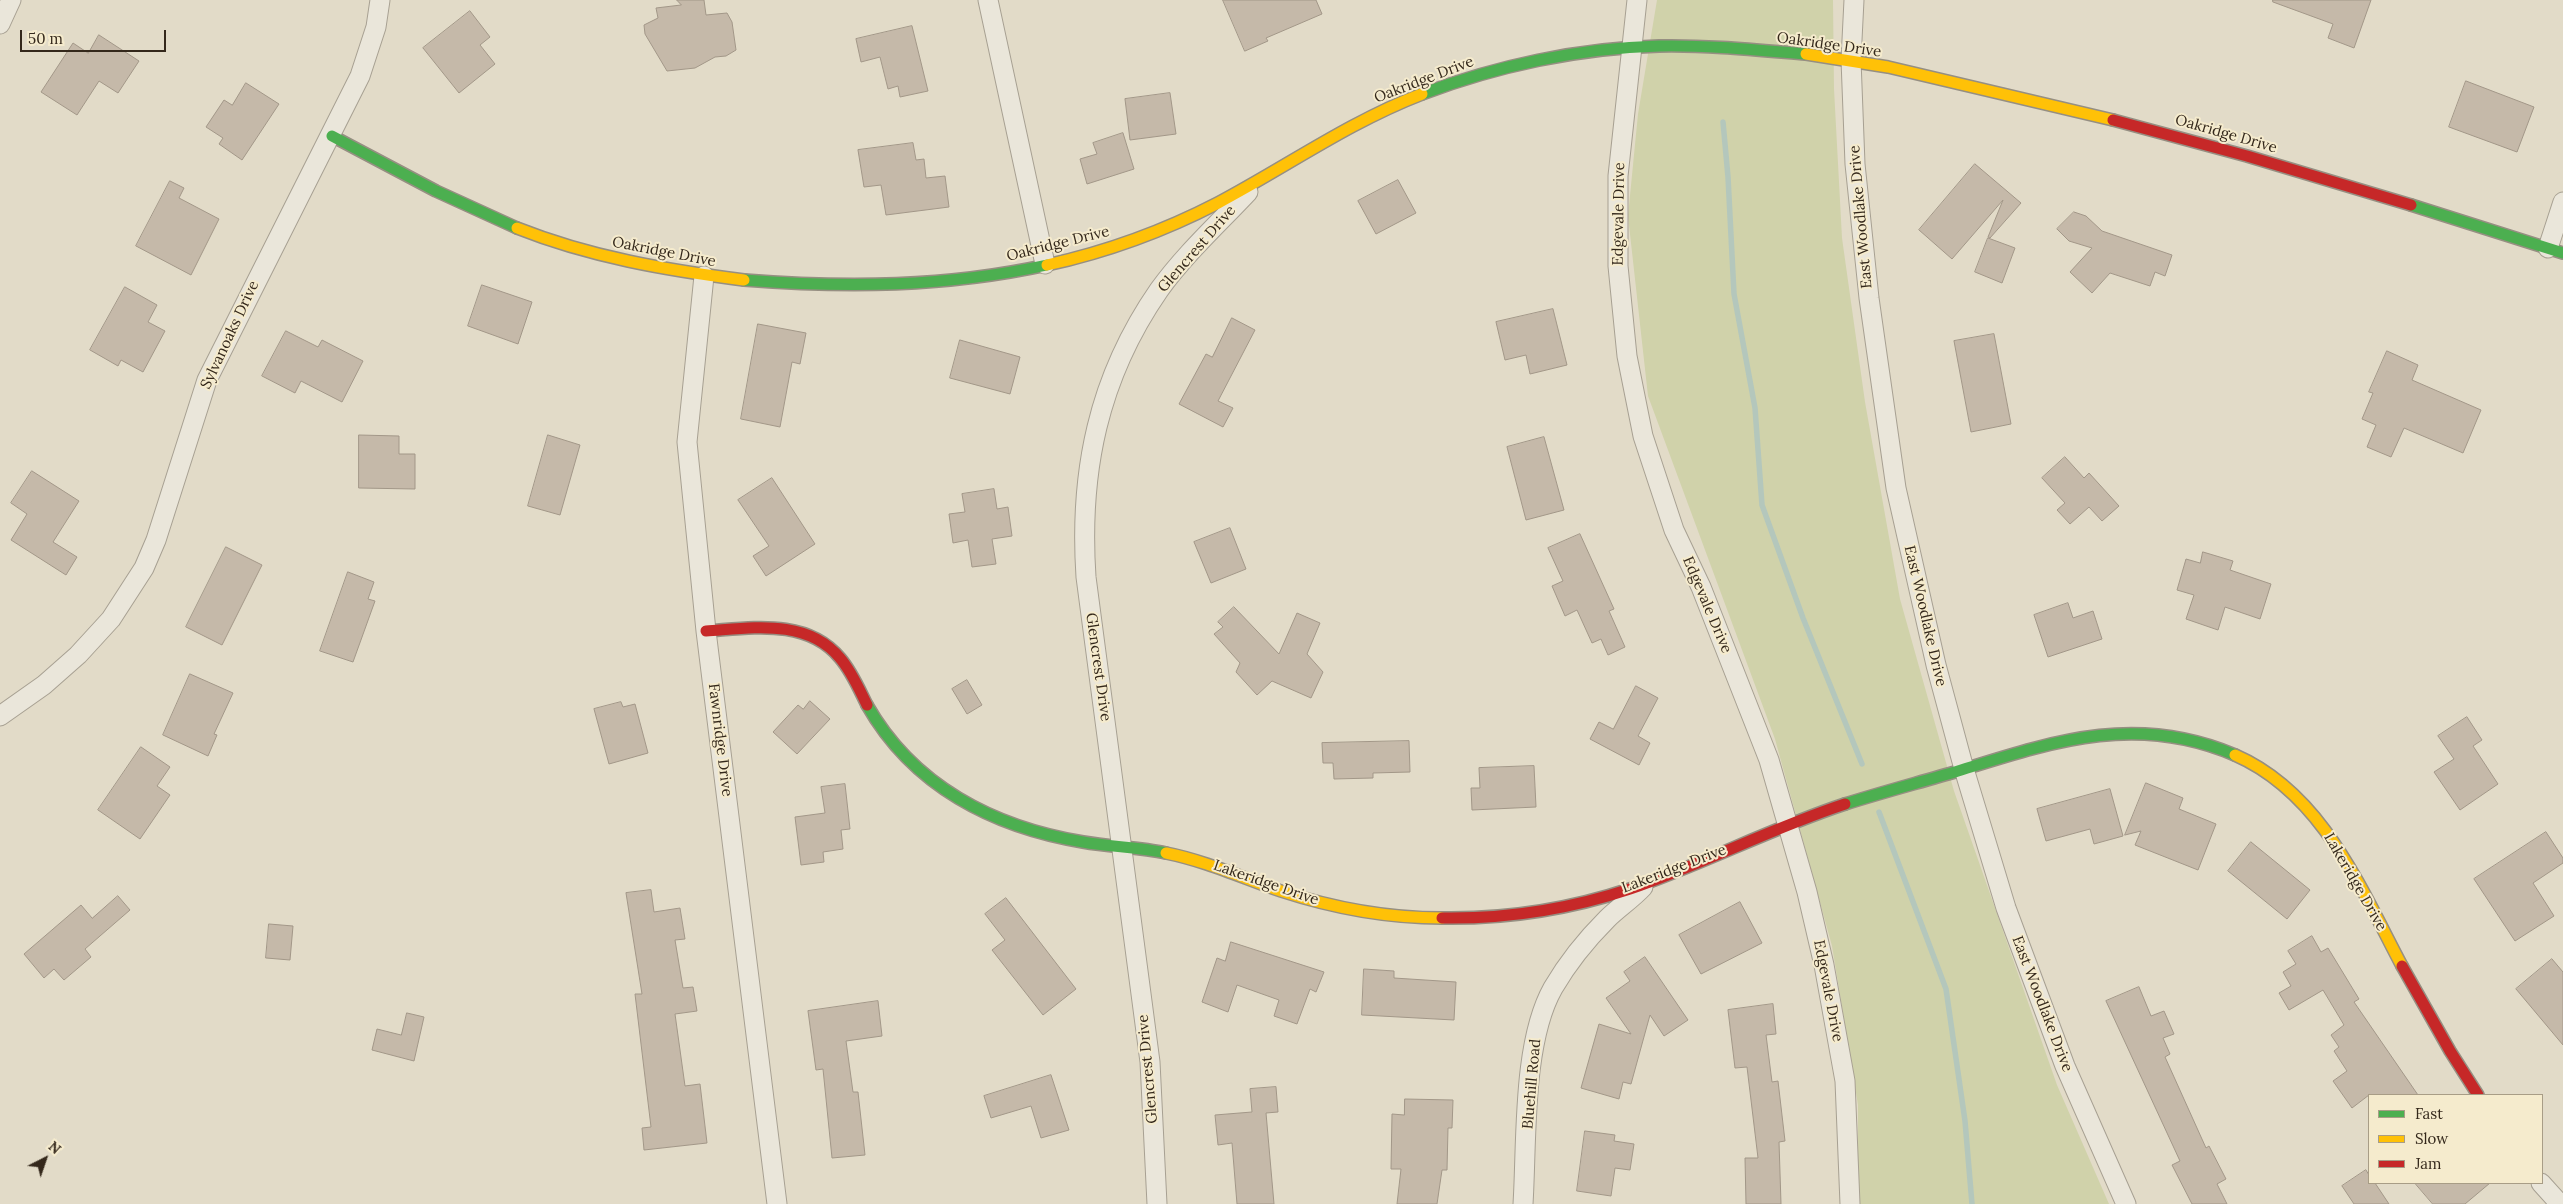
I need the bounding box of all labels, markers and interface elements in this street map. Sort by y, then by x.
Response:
scale bar [22,20,169,52]
text: 50 m [28,29,63,48]
street label: Oakridge Drive [1776,29,1882,61]
street label: Oakridge Drive [1372,53,1476,107]
street label: Oakridge Drive [2173,111,2279,157]
street label: East Woodlake Drive [1846,144,1876,290]
street label: Edgevale Drive [1609,162,1629,266]
street label: Glencrest Drive [1154,202,1240,296]
street label: Oakridge Drive [1005,223,1111,265]
street label: Oakridge Drive [611,233,717,271]
street label: Sylvanoaks Drive [197,278,263,392]
street label: East Woodlake Drive [1900,544,1950,688]
street label: Edgevale Drive [1679,554,1735,656]
street label: Glencrest Drive [1081,612,1115,722]
street label: Fawnridge Drive [704,682,736,798]
street label: Lakeridge Drive [2320,830,2390,934]
street label: Lakeridge Drive [1619,841,1729,897]
street label: Lakeridge Drive [1211,857,1321,909]
street label: East Woodlake Drive [2008,934,2076,1074]
street label: Edgevale Drive [1809,939,1847,1043]
street label: Glencrest Drive [1134,1014,1162,1124]
street label: Bluehill Road [1519,1038,1545,1130]
legend [2368,1094,2543,1184]
text: Fast [2415,1104,2443,1123]
text: Slow [2415,1129,2448,1148]
north arrow [20,1134,70,1184]
text: N [45,1137,65,1158]
text: Jam [2415,1154,2442,1173]

